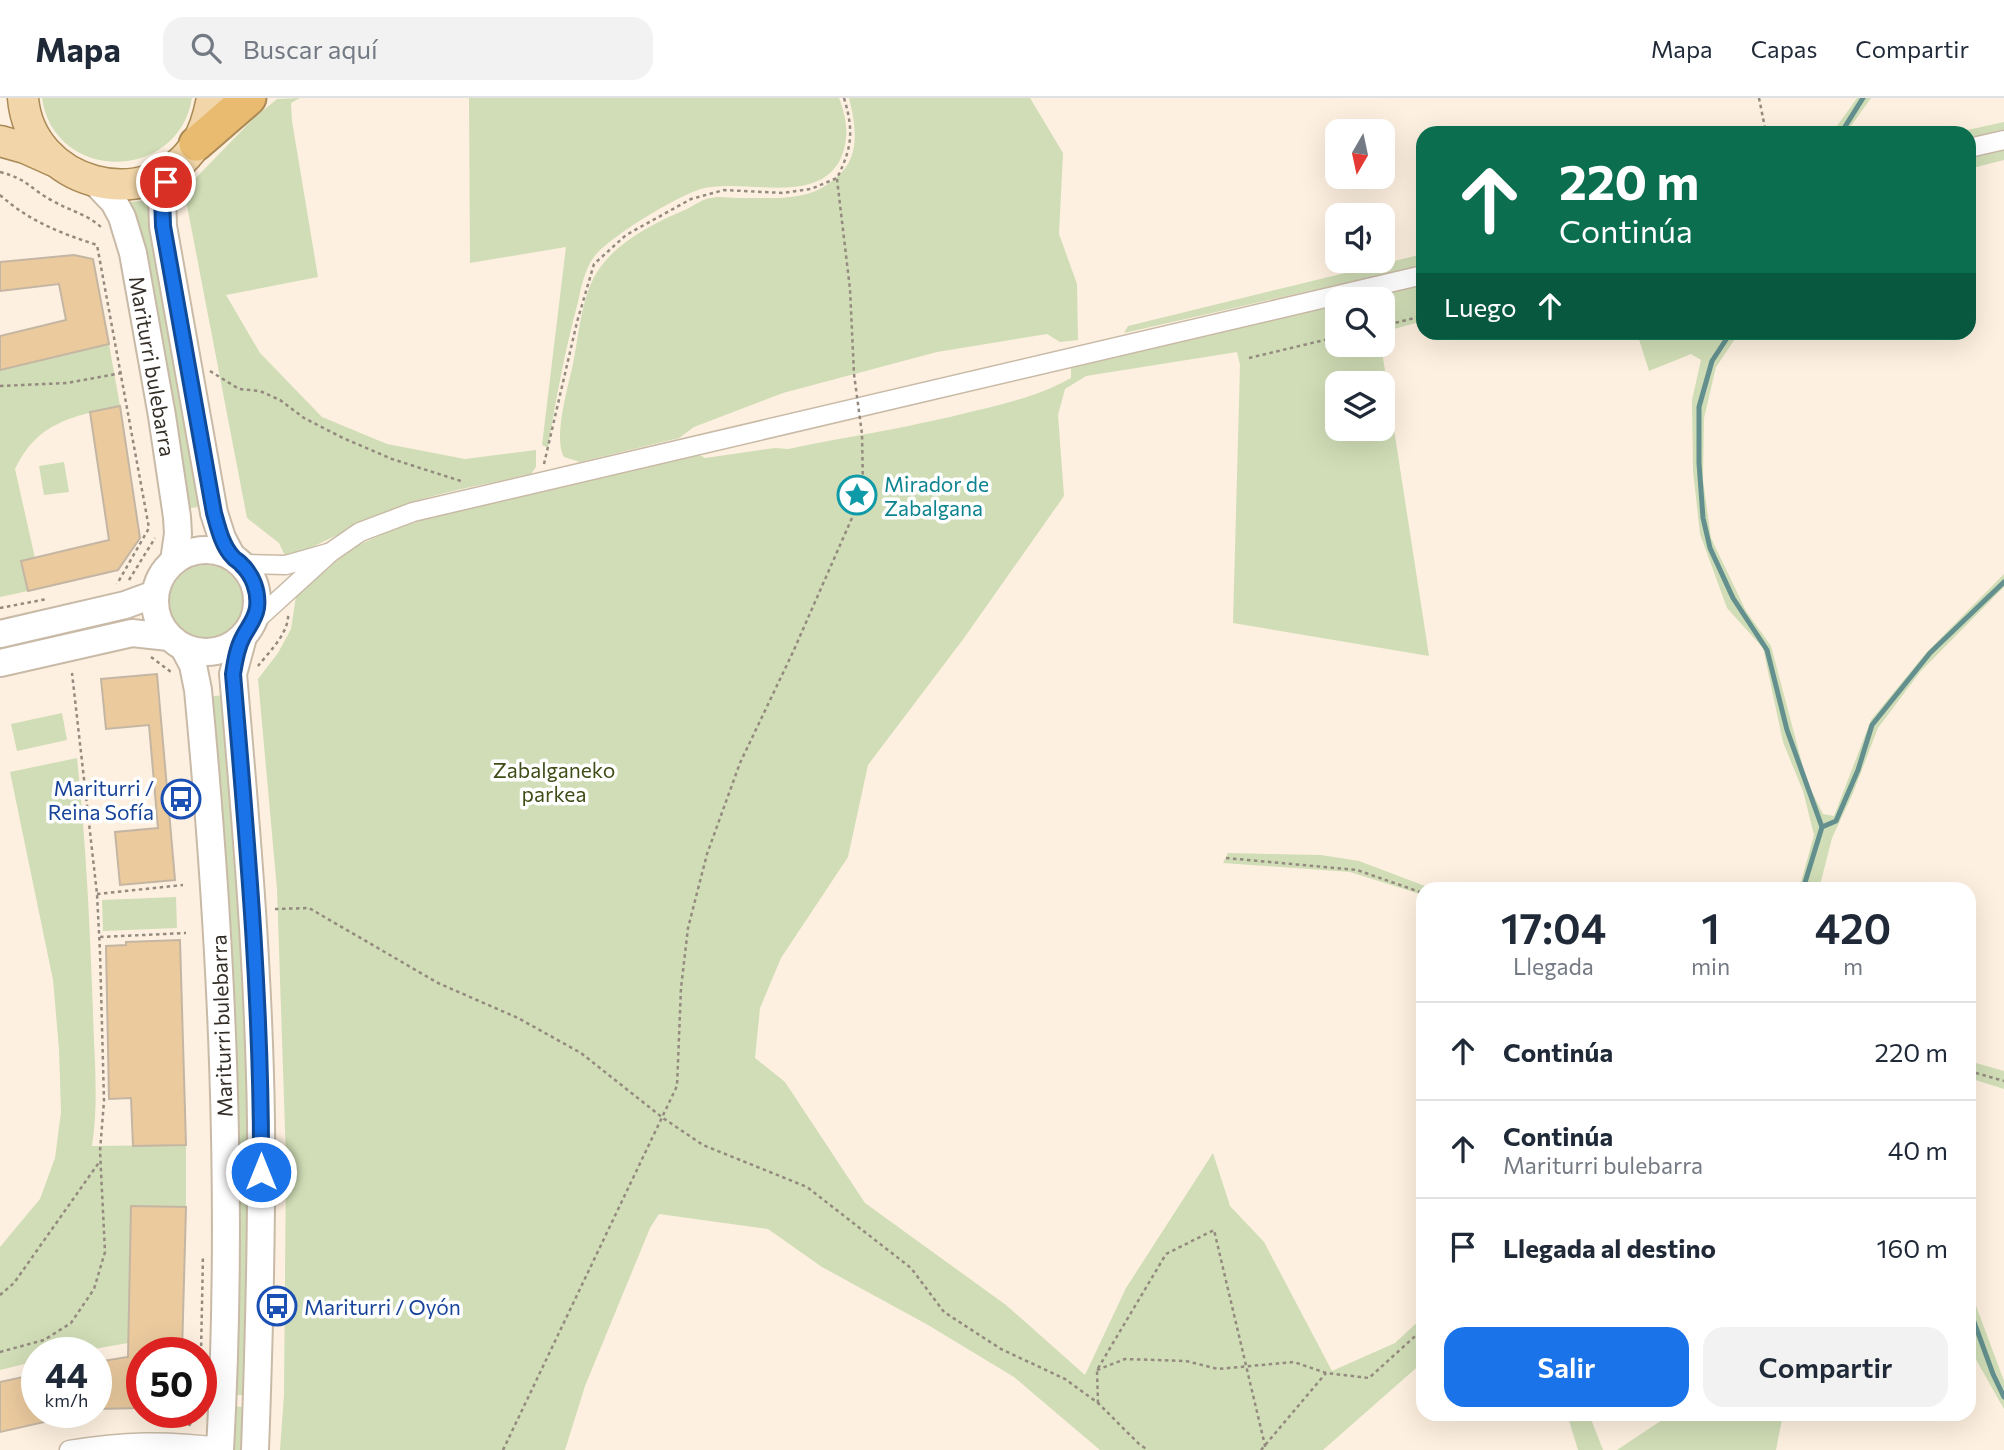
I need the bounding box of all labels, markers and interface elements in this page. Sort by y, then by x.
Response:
search box [163,17,653,80]
text: Mapa [35,28,121,69]
icon: search [187,29,225,67]
text: Buscar aquí [243,33,378,64]
text: Mapa [1651,34,1713,63]
text: Capas [1751,34,1817,63]
text: Compartir [1855,34,1969,63]
north arrow [1325,119,1395,189]
map controls [1325,119,1395,441]
text: 220 m [1559,150,1699,210]
pin [136,152,196,212]
icon: ahead [1444,154,1535,245]
icon: arrive [147,163,185,201]
button: sound [1325,203,1395,273]
text: Continúa [1559,210,1693,250]
street label: Mariturri bulebarra [125,274,181,458]
button: search [1325,287,1395,357]
icon: ahead [1531,287,1569,325]
text: Luego [1444,291,1517,322]
button: layers [1325,371,1395,441]
place label: Mirador de Zabalgana [884,471,989,520]
place icon: Mirador de Zabalgana [836,474,878,516]
park label: Zabalganeko parkea [493,757,615,806]
place label: Mariturri / Reina Sofía [48,775,154,824]
bus stop icon: Mariturri / Reina Sofía [160,778,202,820]
text: 17:04 [1501,901,1606,953]
text: 1 [1701,901,1720,953]
text: 420 [1815,901,1891,953]
street label: Mariturri bulebarra [205,934,237,1118]
text: Llegada [1513,952,1594,980]
text: min [1691,952,1730,980]
text: m [1843,952,1863,980]
icon: ahead [1444,1032,1482,1070]
text: Continúa [1503,1036,1613,1067]
text: 220 m [1875,1036,1948,1067]
text: Continúa [1503,1120,1613,1151]
icon: ahead [1444,1130,1482,1168]
text: 40 m [1888,1134,1948,1165]
position arrow [224,1135,298,1209]
text: Mariturri bulebarra [1503,1151,1703,1179]
icon: arrive [1444,1228,1482,1266]
text: Llegada al destino [1503,1232,1716,1263]
text: 160 m [1876,1232,1948,1263]
bus stop icon: Mariturri / Oyón [256,1285,298,1327]
place label: Mariturri / Oyón [304,1294,461,1319]
button: Salir [1444,1327,1689,1407]
button: Compartir [1703,1327,1948,1407]
speed limit sign: 50 [126,1337,217,1428]
text: 44 [45,1352,88,1395]
text: km/h [45,1389,88,1411]

